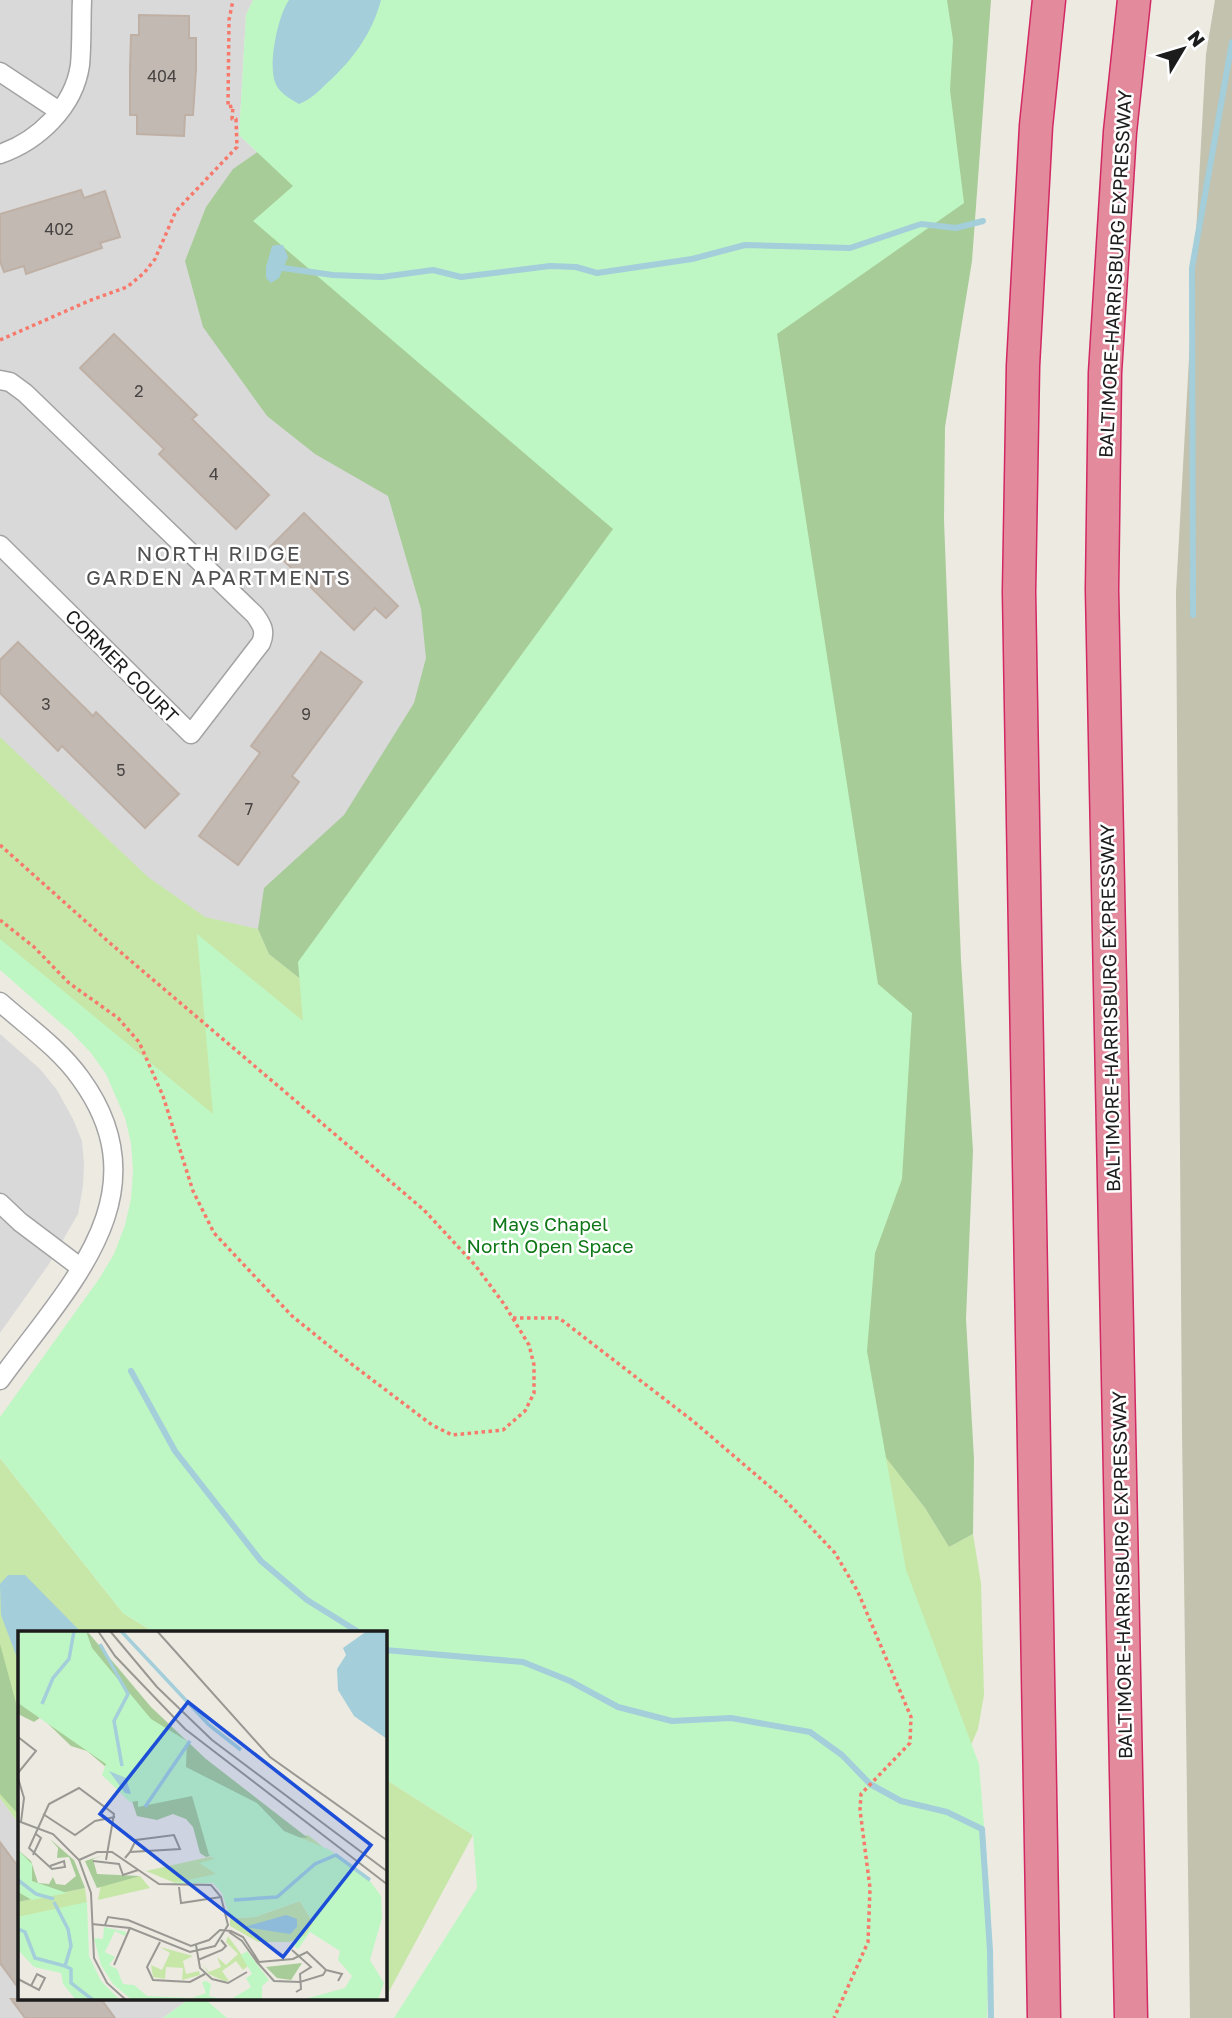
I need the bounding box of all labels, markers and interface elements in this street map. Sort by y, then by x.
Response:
north arrow [1148,14,1218,84]
text: N [1183,25,1210,51]
house number: 404 [147,66,177,86]
street label: BALTIMORE-HARRISBURG EXPRESSWAY [1093,89,1136,459]
house number: 402 [45,219,73,239]
house number: 2 [134,381,144,401]
house number: 4 [209,464,219,484]
district label: NORTH RIDGE GARDEN APARTMENTS [86,540,352,590]
street label: CORMER COURT [61,604,184,727]
house number: 3 [41,694,51,714]
house number: 9 [301,704,311,724]
house number: 5 [116,760,126,780]
house number: 7 [245,799,253,819]
street label: BALTIMORE-HARRISBURG EXPRESSWAY [1095,824,1124,1192]
park label: Mays Chapel North Open Space [467,1212,633,1257]
street label: BALTIMORE-HARRISBURG EXPRESSWAY [1107,1391,1136,1759]
inset map [18,1631,387,2000]

